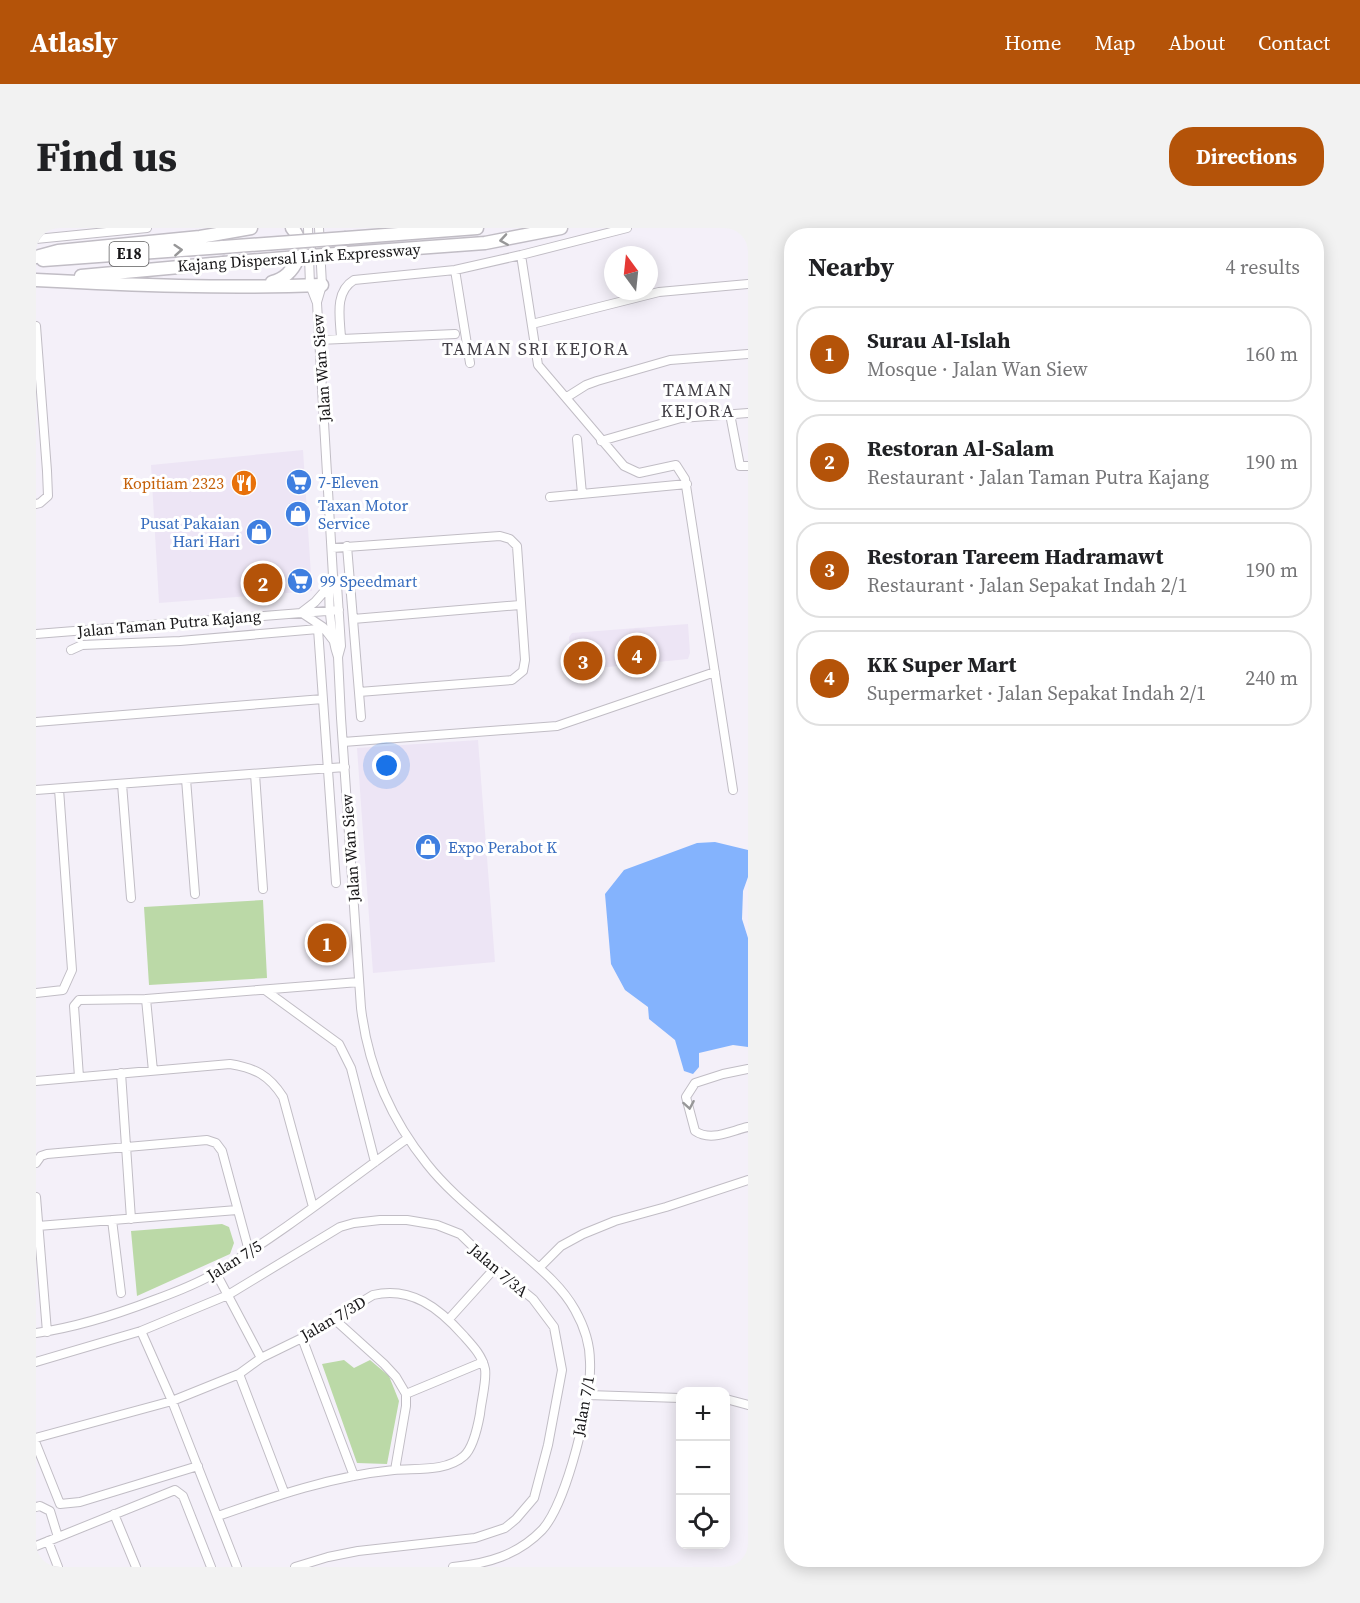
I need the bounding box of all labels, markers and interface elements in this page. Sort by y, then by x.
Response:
text: Atlasly [30,23,118,61]
text: Home [1004,28,1062,57]
text: Map [1095,28,1136,57]
text: About [1169,28,1225,57]
text: Contact [1258,28,1330,57]
text: Find us [36,127,177,185]
button: Directions [1169,127,1324,186]
one-way arrow [500,233,510,246]
street label: Kajang Dispersal Link Expressway [177,237,422,276]
road number: E18 [110,242,148,266]
one-way arrow [174,244,183,257]
north arrow [604,246,658,300]
text: Nearby [808,249,894,285]
text: 4 results [1225,253,1300,281]
street label: Jalan Wan Siew [306,312,336,424]
text: Surau Al-Islah [867,325,1011,355]
district label: TAMAN SRI KEJORA [442,336,630,361]
text: 1 [824,340,835,368]
text: 160 m [1245,340,1298,368]
text: Mosque · Jalan Wan Siew [867,355,1088,383]
district label: TAMAN KEJORA [661,377,735,423]
text: Restoran Al-Salam [867,433,1054,463]
text: 2 [824,448,835,476]
text: 190 m [1245,448,1298,476]
text: Restaurant · Jalan Taman Putra Kajang [867,463,1209,491]
supermarket icon: 7-Eleven [284,467,314,497]
restaurant icon: Kopitiam 2323 [229,468,259,498]
place label: 7-Eleven [318,471,379,493]
place label: Kopitiam 2323 [123,472,224,494]
place label: Taxan Motor Service [318,494,409,534]
shop icon: Taxan Motor Service [283,499,313,529]
place label: Pusat Pakaian Hari Hari [140,512,240,552]
shop icon: Pusat Pakaian Hari Hari [244,517,274,547]
text: Restoran Tareem Hadramawt [867,541,1163,571]
text: 3 [824,556,835,584]
text: 190 m [1245,556,1298,584]
pin: 2 [244,560,282,606]
supermarket icon: 99 Speedmart [285,566,315,596]
place label: 99 Speedmart [320,570,418,592]
text: Restaurant · Jalan Sepakat Indah 2/1 [867,571,1187,599]
street label: Jalan Taman Putra Kajang [75,604,262,642]
pin: 4 [618,632,656,678]
pin: 3 [564,638,602,684]
text: KK Super Mart [867,649,1016,679]
text: 4 [824,664,835,692]
text: 240 m [1245,664,1298,692]
text: Supermarket · Jalan Sepakat Indah 2/1 [867,679,1206,707]
your location [372,751,401,780]
street label: Jalan Wan Siew [335,792,365,904]
shop icon: Expo Perabot K [413,832,443,862]
place label: Expo Perabot K [448,836,557,858]
pin: 1 [308,920,346,966]
one-way arrow [682,1100,695,1110]
street label: Jalan 7/5 [201,1234,266,1286]
street label: Jalan 7/3A [464,1238,534,1302]
street label: Jalan 7/3D [295,1290,370,1346]
street label: Jalan 7/1 [567,1374,599,1439]
map controls [676,1387,730,1549]
button: + [676,1387,730,1441]
button: − [676,1441,730,1495]
button: locate [676,1495,730,1549]

